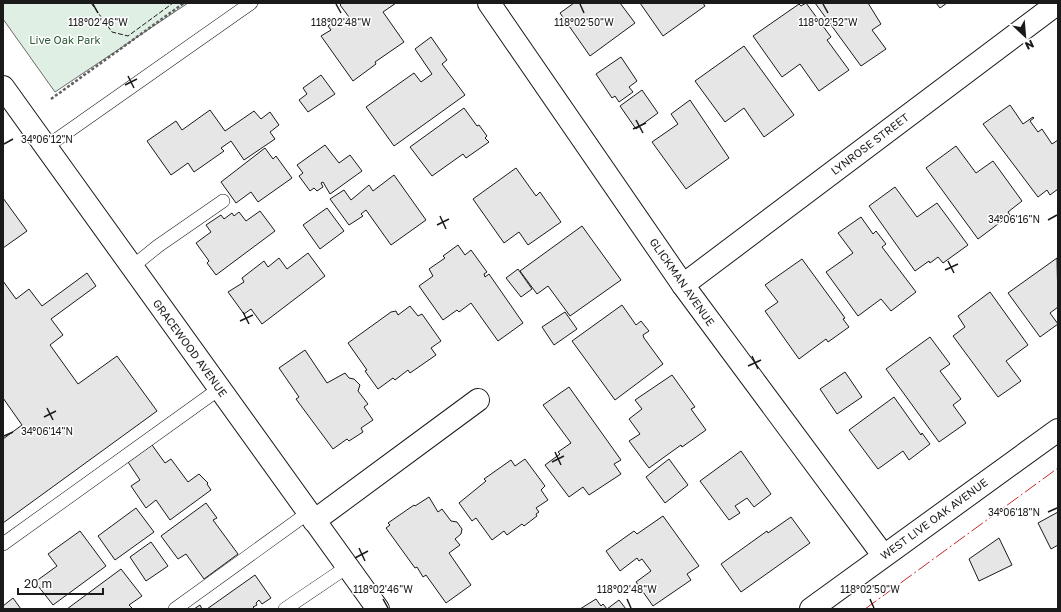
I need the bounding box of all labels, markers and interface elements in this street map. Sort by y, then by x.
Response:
text: 118°02'46"W [68,16,128,28]
text: 118°02'48"W [311,16,371,28]
text: 118°02'50"W [554,16,614,28]
text: 118°02'52"W [798,16,858,28]
north arrow [1005,16,1045,56]
park label: Live Oak Park [29,33,101,46]
text: N [1023,38,1036,53]
street label: LYNROSE STREET [828,110,911,177]
text: 34°06'12"N [21,133,73,145]
text: 34°06'16"N [988,213,1040,225]
street label: GLICKMAN AVENUE [647,235,718,328]
street label: GRACEWOOD AVENUE [151,296,230,399]
text: 34°06'14"N [21,425,73,437]
street label: WEST LIVE OAK AVENUE [877,475,990,562]
text: 34°06'18"N [988,506,1040,518]
scale bar [18,570,103,596]
text: 20 m [24,576,52,591]
text: 118°02'46"W [353,583,413,595]
text: 118°02'48"W [597,583,657,595]
text: 118°02'50"W [840,583,900,595]

